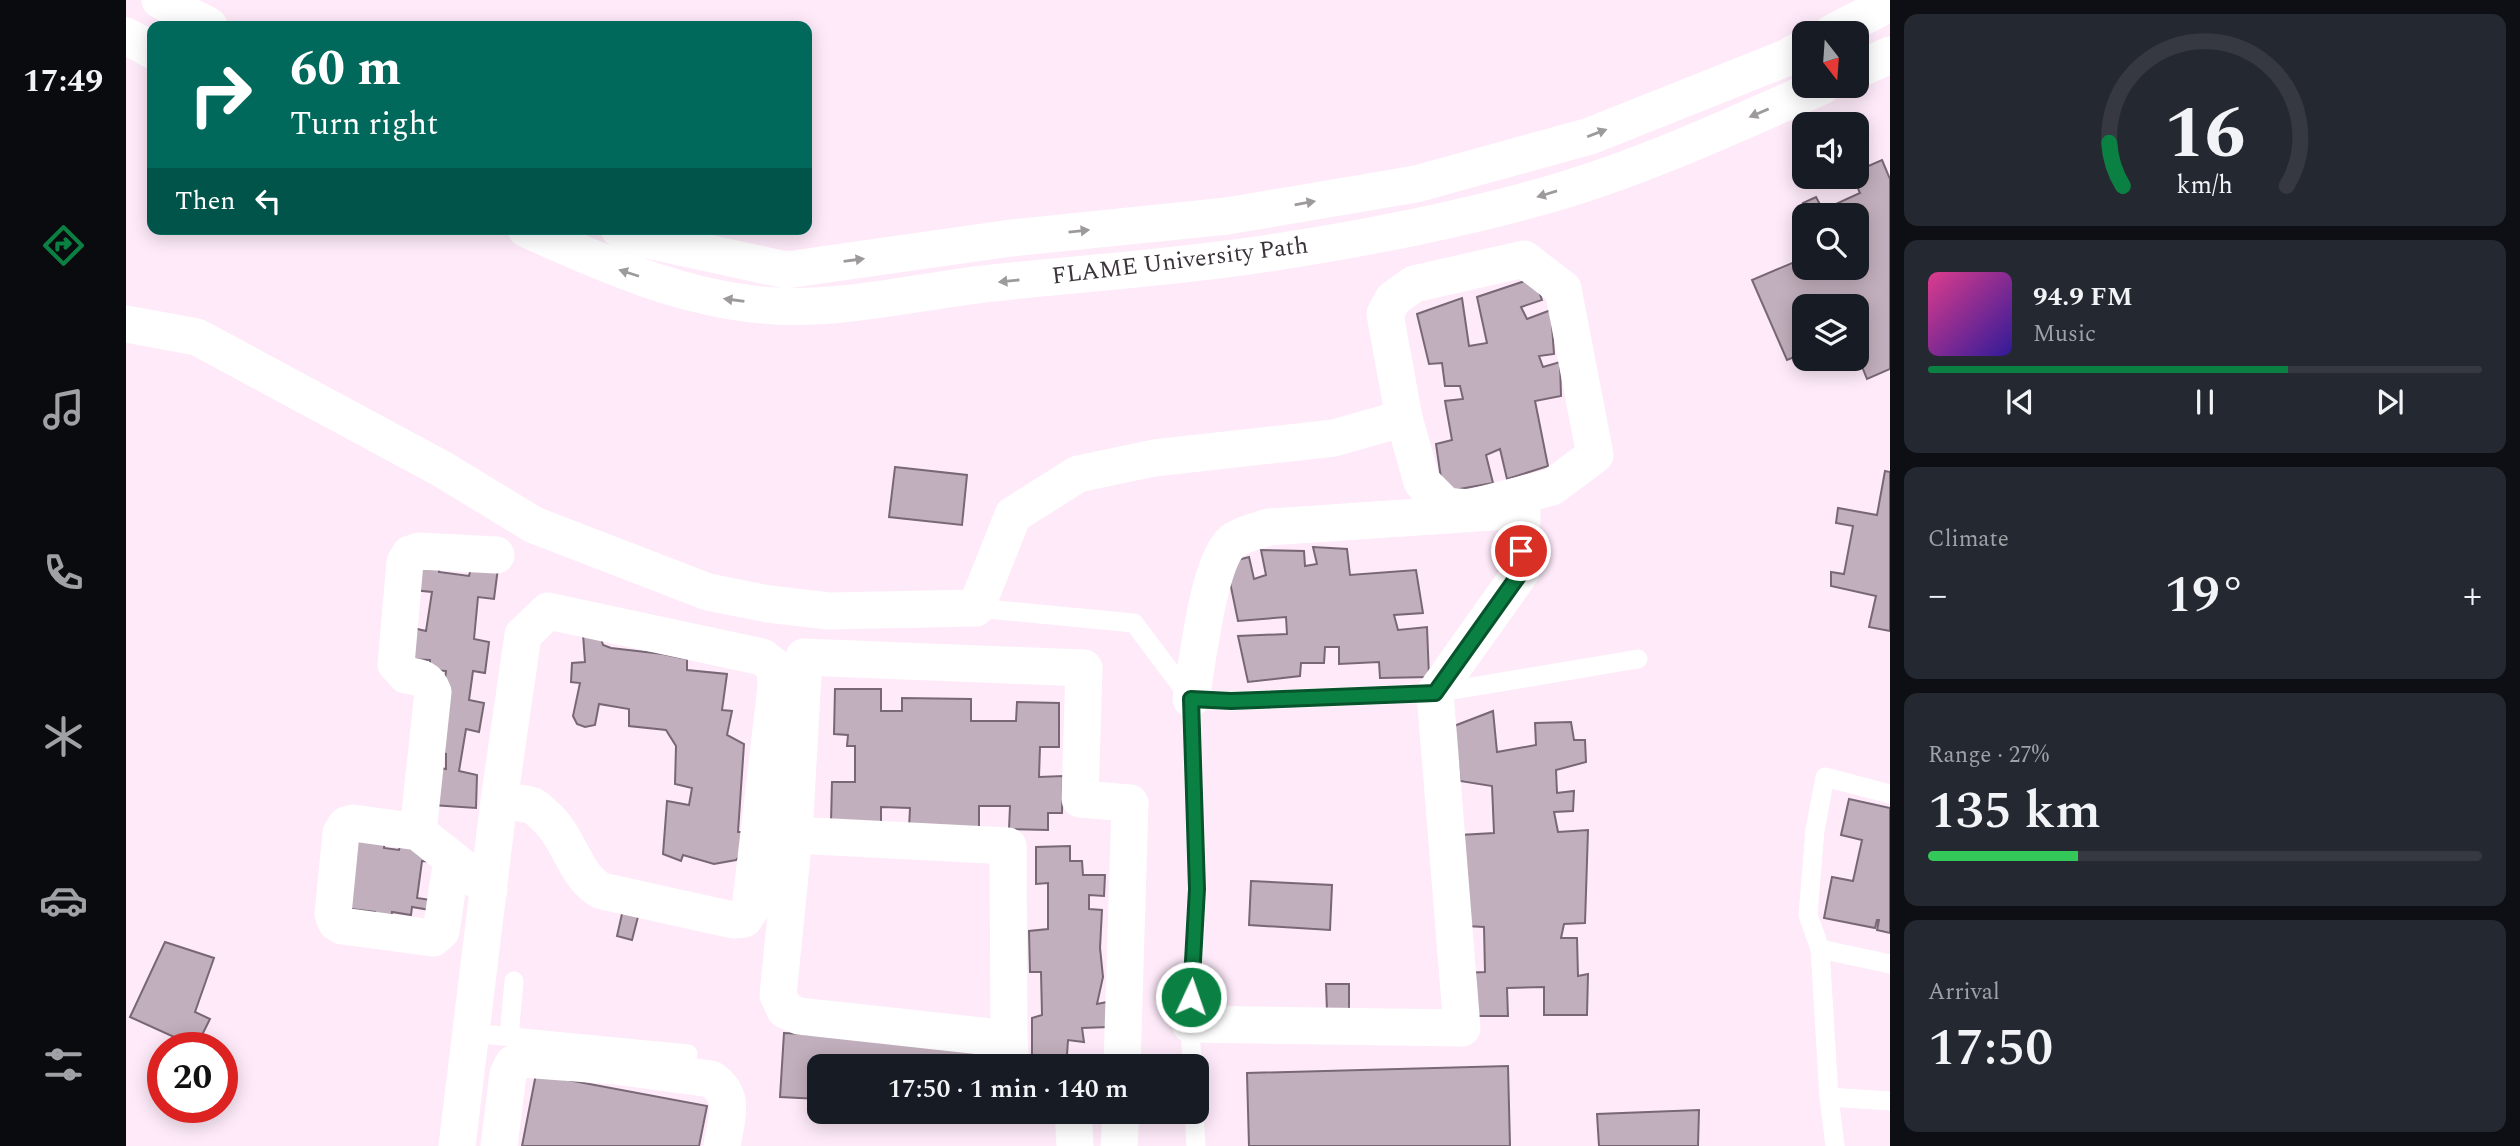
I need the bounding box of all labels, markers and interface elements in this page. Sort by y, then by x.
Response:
north arrow [1792,21,1869,98]
map controls [1792,21,1869,371]
text: 60 m [290,32,401,107]
icon: right [175,49,266,140]
text: 17:49 [23,57,103,106]
text: 16 [2164,80,2246,191]
text: Turn right [290,100,438,149]
one-way arrow [1748,108,1769,119]
button: sound [1792,112,1869,189]
one-way arrow [1587,127,1608,138]
text: km/h [2177,167,2233,205]
text: Then [175,181,235,221]
icon: left [249,182,287,220]
one-way arrow [1536,190,1557,200]
one-way arrow [1294,197,1316,208]
button: search [1792,203,1869,280]
icon: directions [39,221,88,270]
one-way arrow [1069,225,1091,236]
street label: FLAME University Path [1050,227,1310,295]
one-way arrow [843,255,865,266]
one-way arrow [618,267,639,277]
one-way arrow [997,276,1019,287]
text: 94.9 FM [2033,277,2133,317]
one-way arrow [723,294,745,305]
button: layers [1792,294,1869,371]
text: Music [2033,317,2096,352]
icon: previous [2001,383,2039,421]
icon: pause [2186,383,2224,421]
icon: next [2371,383,2409,421]
icon: music [39,385,88,434]
pin [1491,521,1551,581]
text: Climate [1928,522,2009,557]
icon: arrive [1502,532,1540,570]
icon: phone [39,548,88,597]
text: 19° [2164,556,2246,635]
text: − [1928,567,1947,625]
text: + [2463,567,2482,625]
icon: climate [39,712,88,761]
text: Range · 27% [1928,738,2049,773]
text: 135 km [1928,772,2101,851]
icon: car [39,876,88,925]
position arrow [1154,960,1228,1034]
text: Arrival [1928,975,2000,1010]
text: 17:50 [1928,1009,2053,1088]
speed limit sign: 20 [147,1032,238,1123]
icon: filters [39,1040,88,1089]
text: 17:50 · 1 min · 140 m [888,1069,1128,1109]

